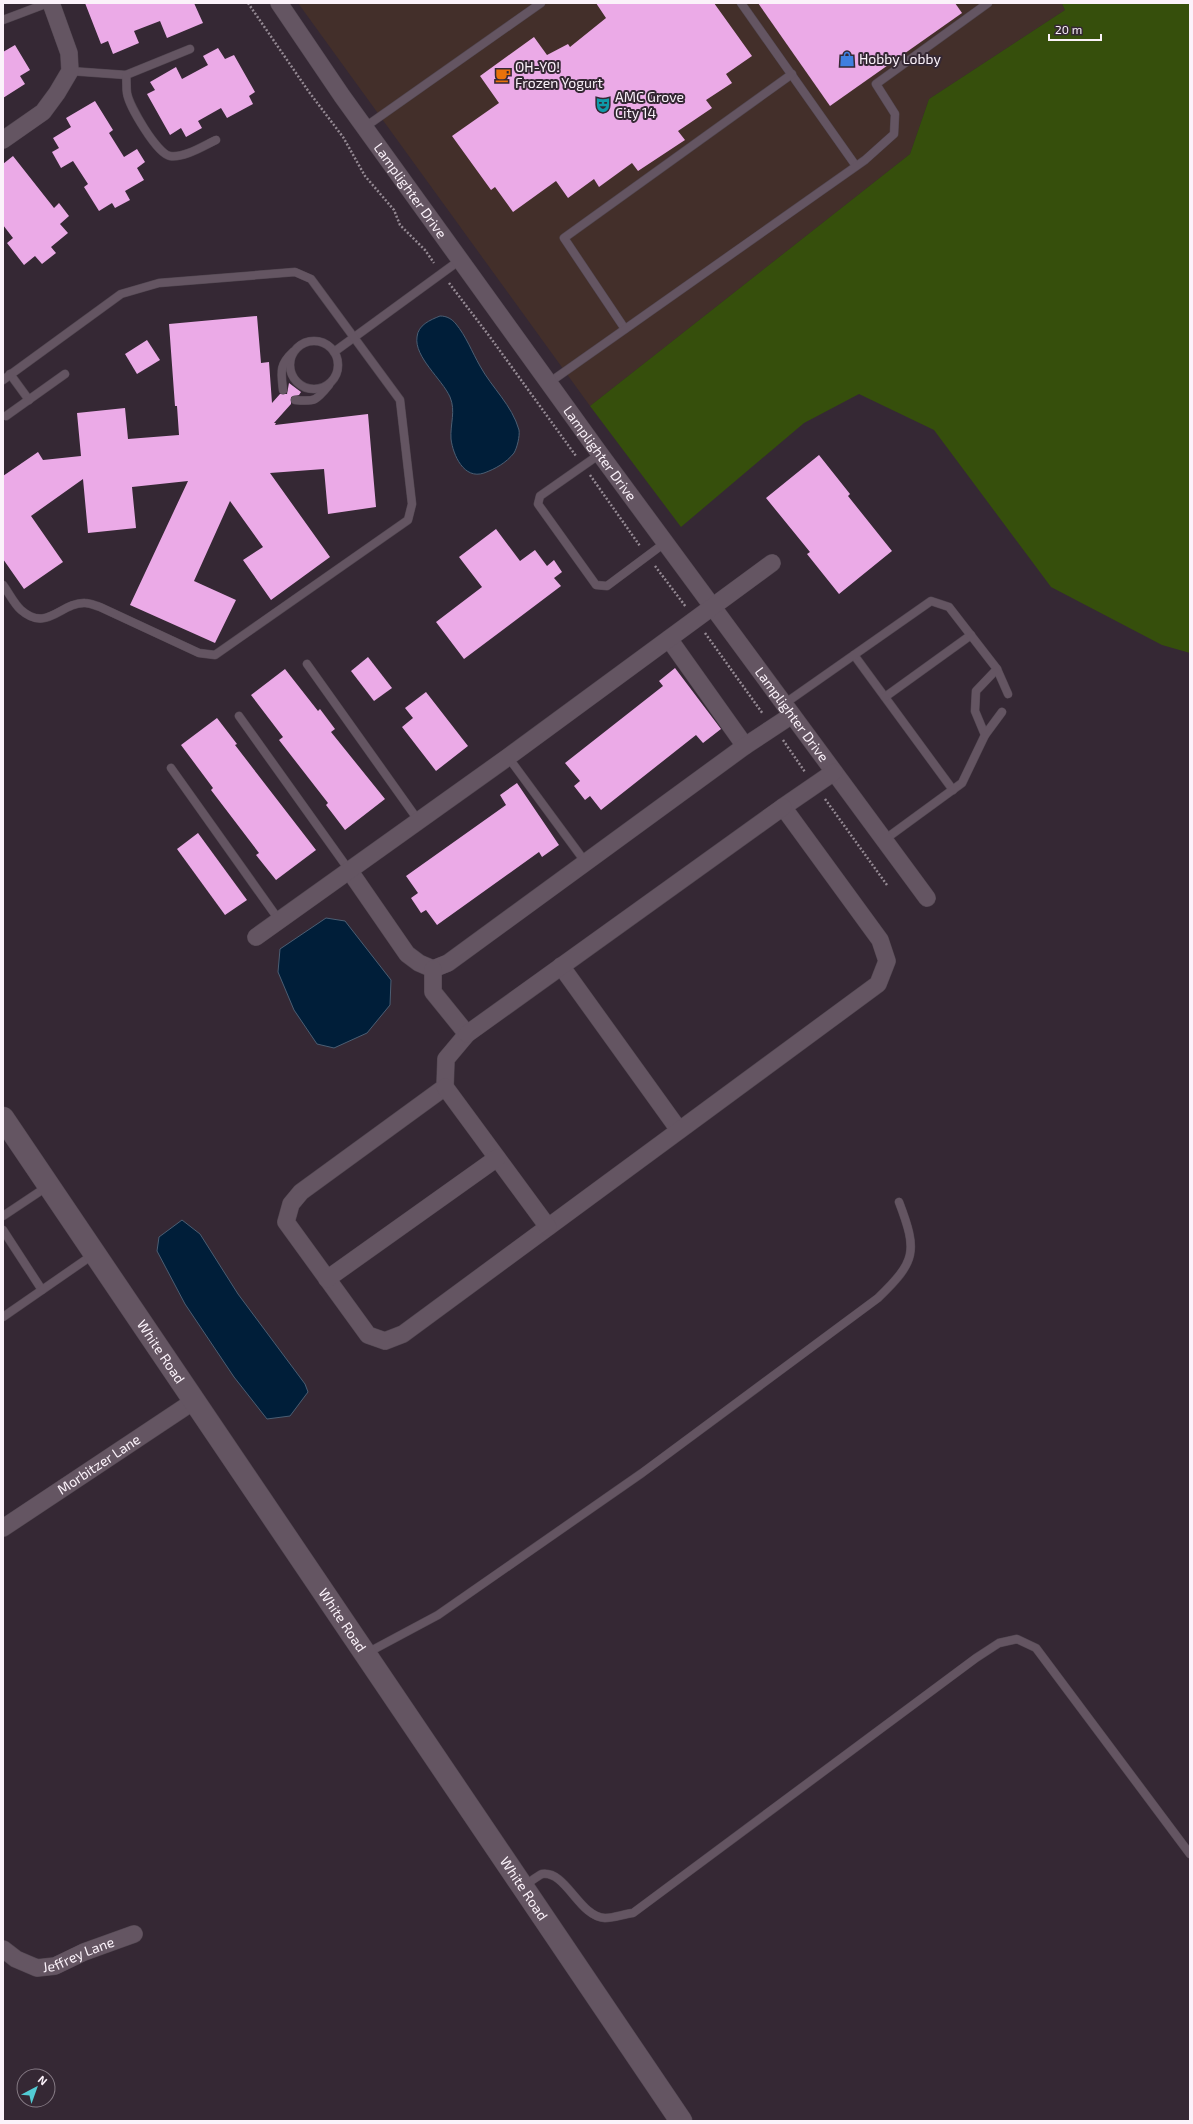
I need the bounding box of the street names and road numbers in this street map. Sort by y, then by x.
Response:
street label: Lamplighter Drive [371,139,451,241]
street label: Lamplighter Drive [560,402,641,504]
street label: Lamplighter Drive [752,663,833,765]
street label: White Road [134,1316,189,1386]
street label: Morbitzer Lane [54,1430,143,1498]
street label: White Road [315,1585,370,1655]
street label: White Road [497,1853,552,1923]
street label: Jeffrey Lane [42,1933,116,1975]

